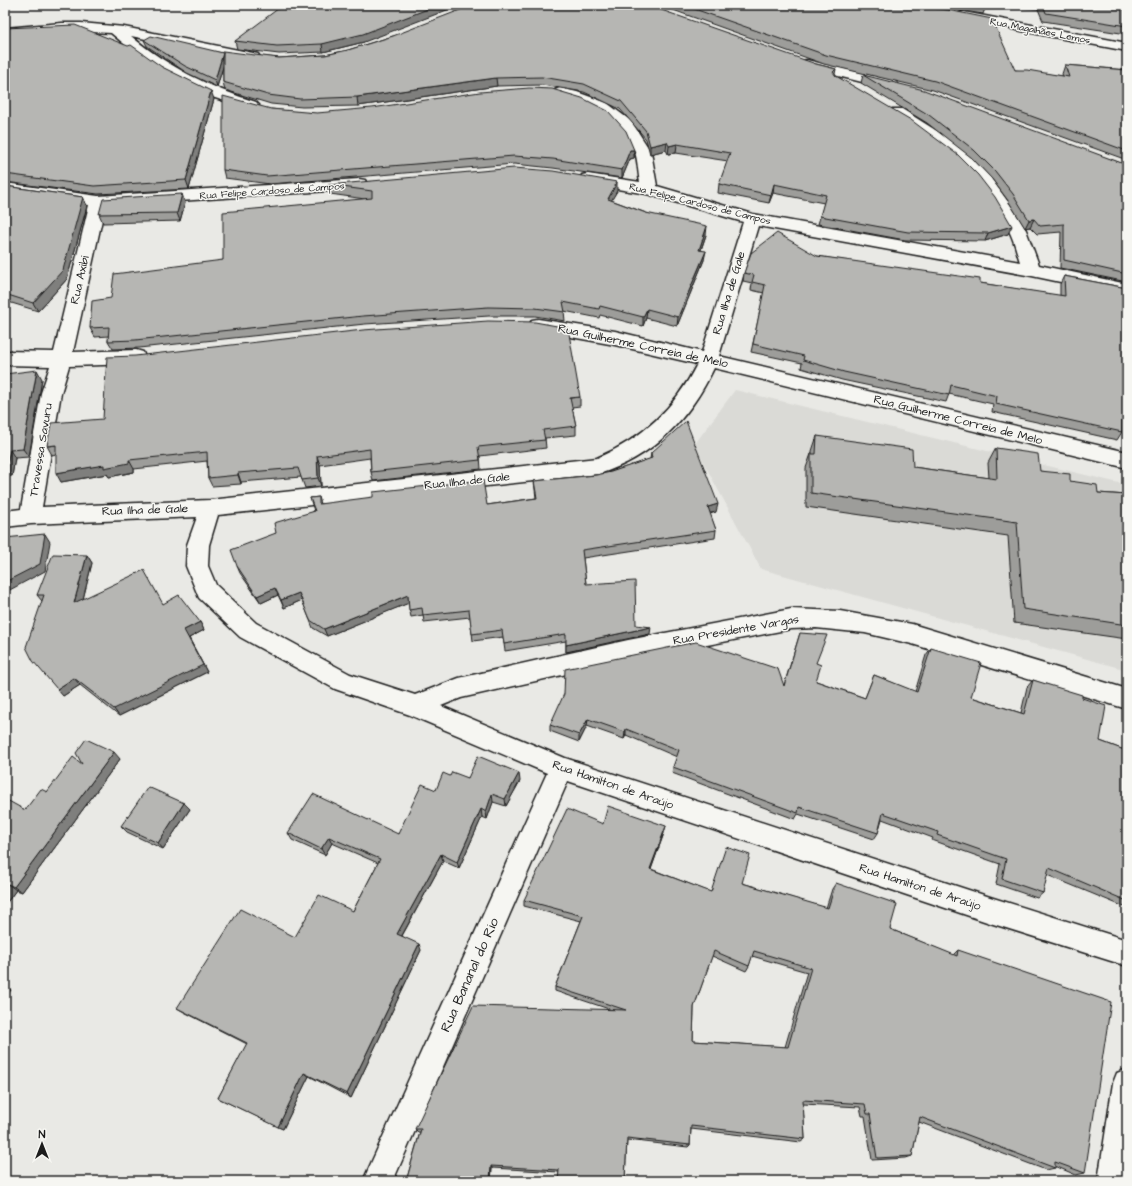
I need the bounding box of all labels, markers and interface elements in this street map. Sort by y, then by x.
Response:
street label: Rua Magalhães Lemos [989,14,1091,49]
street label: Rua Felipe Cardoso de Campos [199,179,345,203]
street label: Rua Felipe Cardoso de Campos [628,180,772,228]
street label: Rua Ilha de Gale [708,249,750,337]
street label: Rua Axibi [66,254,94,306]
street label: Rua Guilherme Correia de Melo [556,320,730,372]
street label: Rua Guilherme Correia de Melo [872,391,1044,449]
street label: Travessa Savuru [25,402,57,498]
street label: Rua Ilha de Gale [423,468,511,494]
street label: Rua Ilha de Gale [102,500,189,520]
street label: Rua Presidente Vargas [672,611,800,650]
street label: Rua Hamilton de Araújo [550,756,676,814]
street label: Rua Hamilton de Araújo [857,859,983,915]
street label: Rua Bananal do Rio [436,914,504,1036]
north arrow [22,1124,62,1164]
text: N [39,1127,46,1142]

